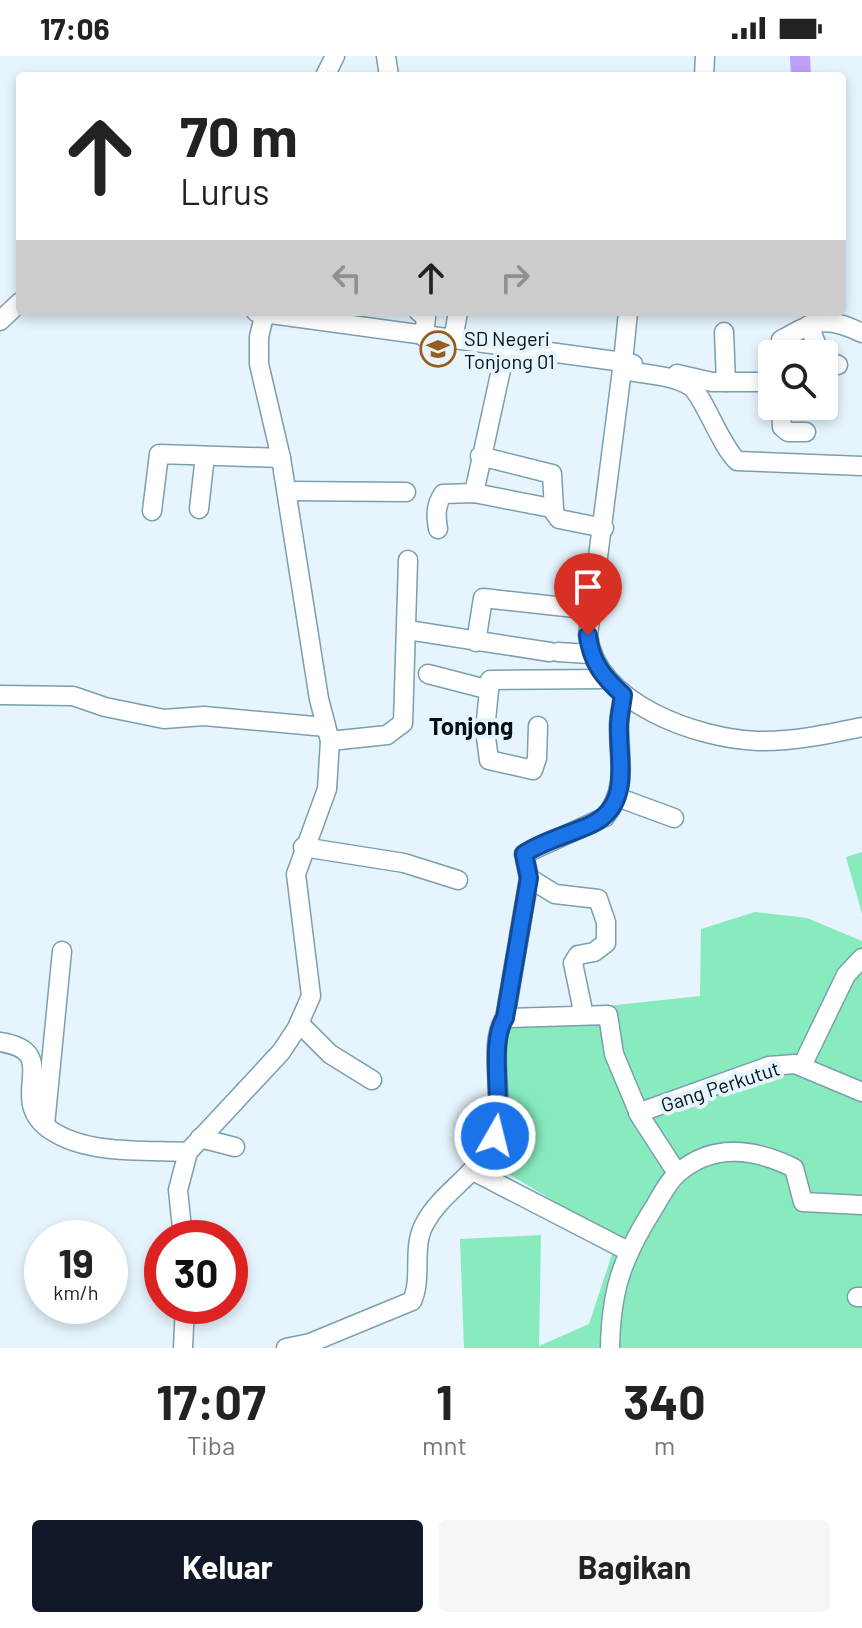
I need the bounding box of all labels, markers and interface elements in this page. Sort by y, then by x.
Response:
text: 17:06 [40,10,110,46]
text: 70 m [180,101,298,168]
icon: ahead [48,104,152,208]
text: Lurus [180,169,269,212]
icon: left [325,256,369,300]
icon: ahead [409,256,453,300]
icon: right [493,256,537,300]
place label: SD Negeri Tonjong 01 [464,326,555,373]
school or university icon: SD Negeri Tonjong 01 [419,330,457,368]
map controls [758,340,838,420]
button: search [758,340,838,420]
pin [554,553,622,635]
icon: arrive [566,565,610,609]
district label: Tonjong [429,711,513,740]
street label: Gang Perkutut [658,1056,782,1116]
position arrow [453,1094,537,1178]
speed limit sign: 30 [144,1220,248,1324]
text: 19 [58,1238,94,1286]
text: km/h [53,1280,99,1304]
text: 17:07 [156,1372,266,1430]
text: 1 [436,1372,453,1430]
text: 340 [623,1372,706,1430]
text: Tiba [187,1429,235,1460]
text: mnt [422,1429,467,1460]
text: m [654,1429,675,1460]
button: Keluar [32,1520,423,1612]
button: Bagikan [439,1520,830,1612]

